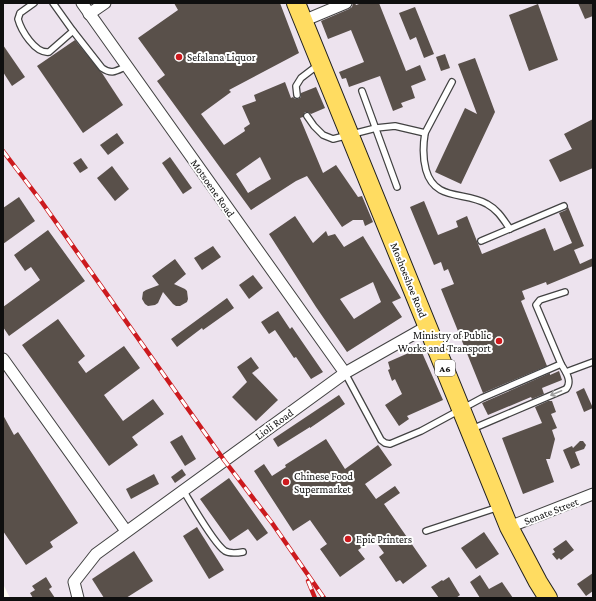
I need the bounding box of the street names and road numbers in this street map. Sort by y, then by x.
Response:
street label: Motsoene Road [189,157,237,219]
street label: Moshoeshoe Road [388,241,430,320]
road number: A6 [435,360,455,376]
street label: Lioli Road [253,406,295,442]
street label: Senate Street [522,495,580,527]

